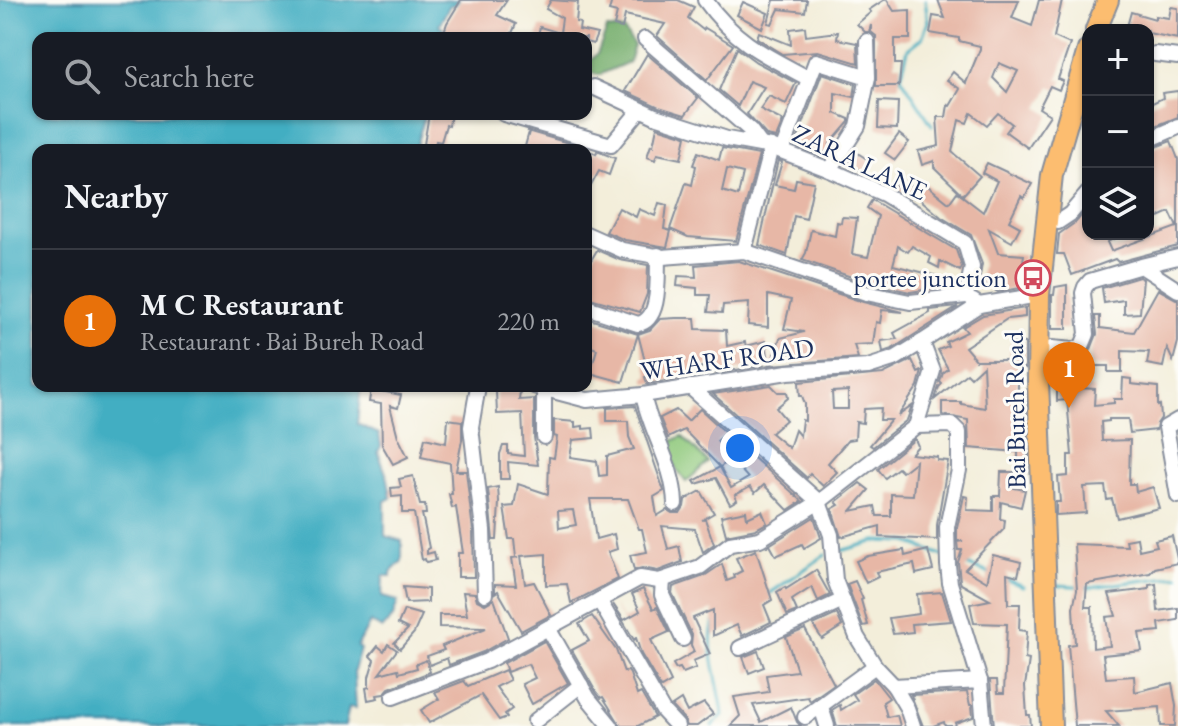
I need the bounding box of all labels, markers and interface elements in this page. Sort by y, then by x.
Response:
map controls [1082,24,1154,240]
button: + [1082,24,1154,96]
search box [32,32,592,120]
icon: search [60,54,104,98]
text: Search here [124,57,254,96]
button: − [1082,96,1154,168]
street label: ZARA LANE [787,116,933,208]
button: layers [1082,168,1154,240]
text: Nearby [64,174,168,218]
bus stop icon: portee junction [1014,259,1052,297]
place label: portee junction [854,261,1007,295]
text: M C Restaurant [140,285,343,324]
text: 1 [83,304,97,338]
text: 220 m [497,304,560,338]
text: Restaurant · Bai Bureh Road [140,324,424,358]
street label: WHARF ROAD [638,330,816,388]
street label: Bai Bureh Road [997,330,1033,489]
pin: 1 [1043,342,1095,408]
your location [720,428,760,468]

